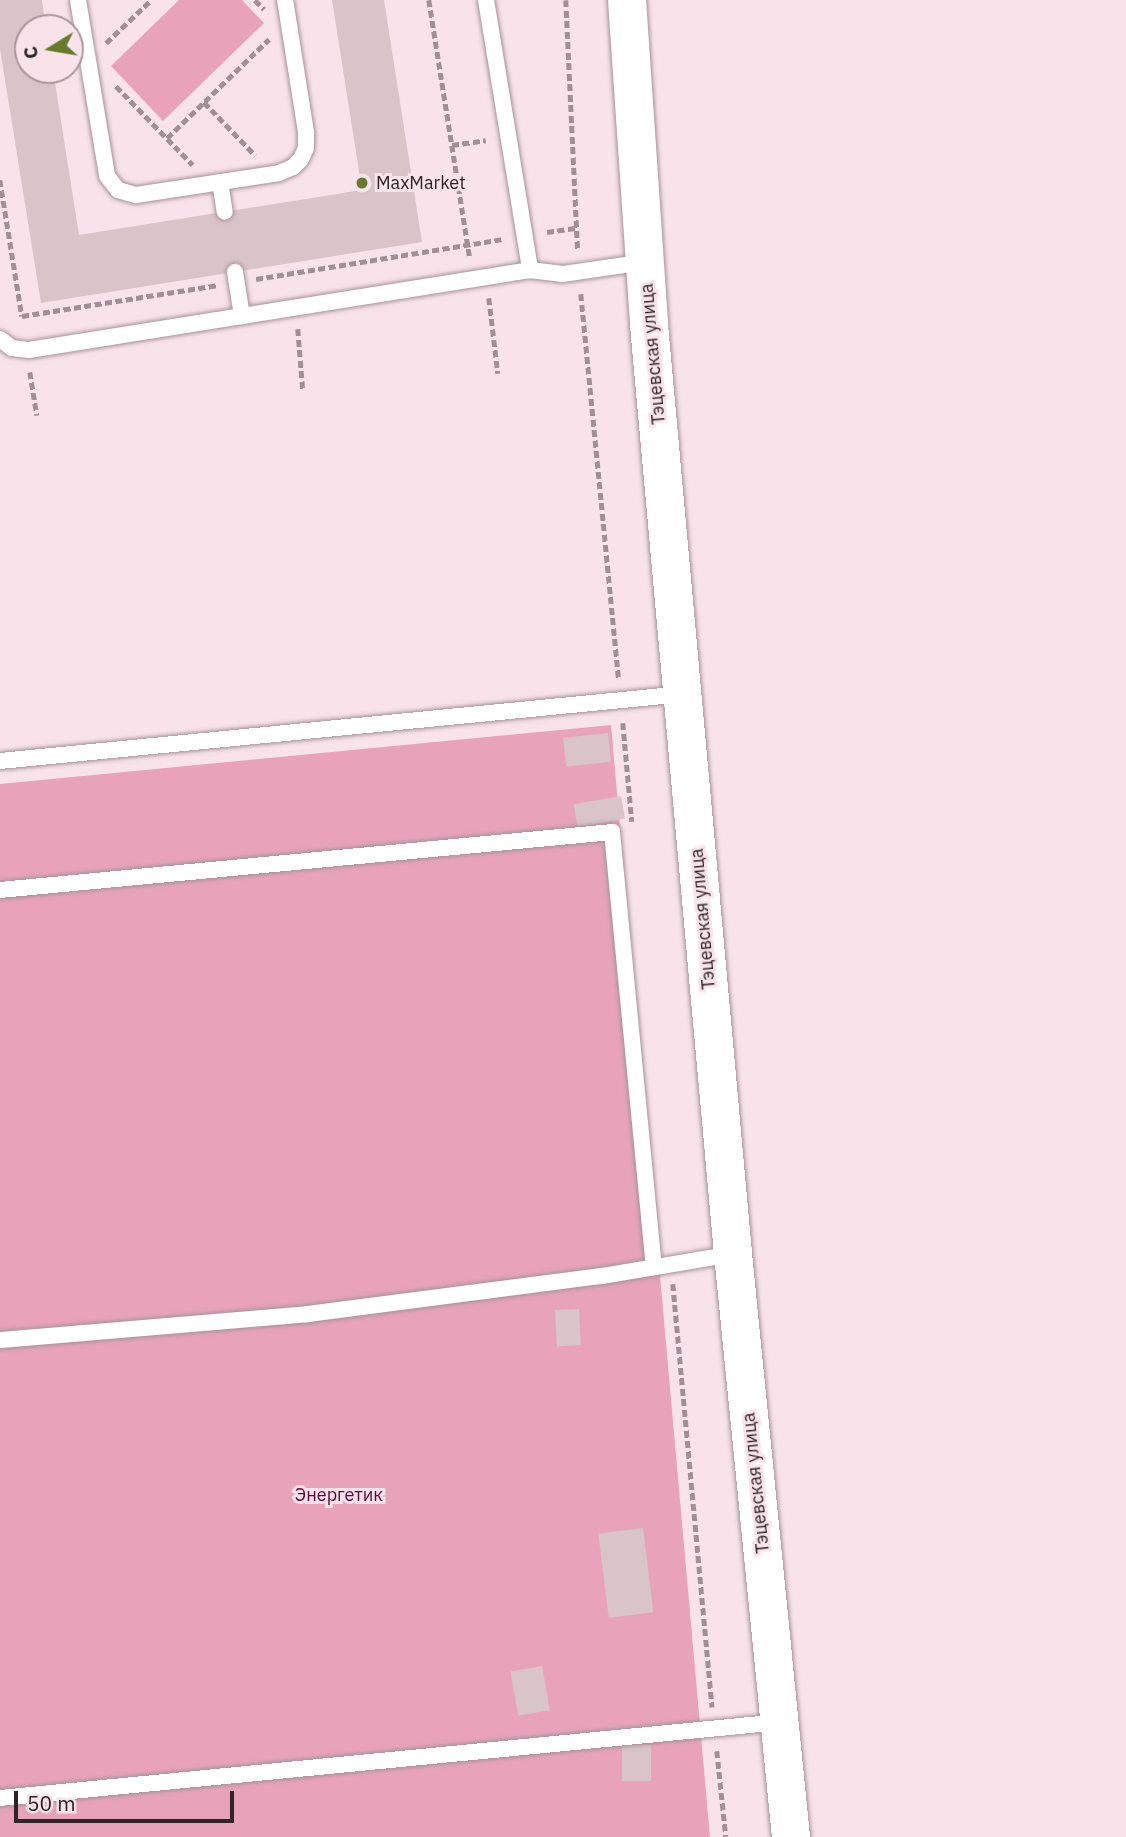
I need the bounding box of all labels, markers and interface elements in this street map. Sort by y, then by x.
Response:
north arrow [14,14,84,84]
text: С [17,44,43,61]
place label: MaxMarket [376,172,466,194]
marker: MaxMarket [354,175,370,191]
street label: Тэцевская улица [636,283,670,425]
street label: Тэцевская улица [686,848,720,990]
street label: Тэцевская улица [738,1412,774,1554]
park label: Энергетик [295,1484,383,1506]
scale bar [18,1778,238,1822]
text: 50 m [27,1789,76,1817]

